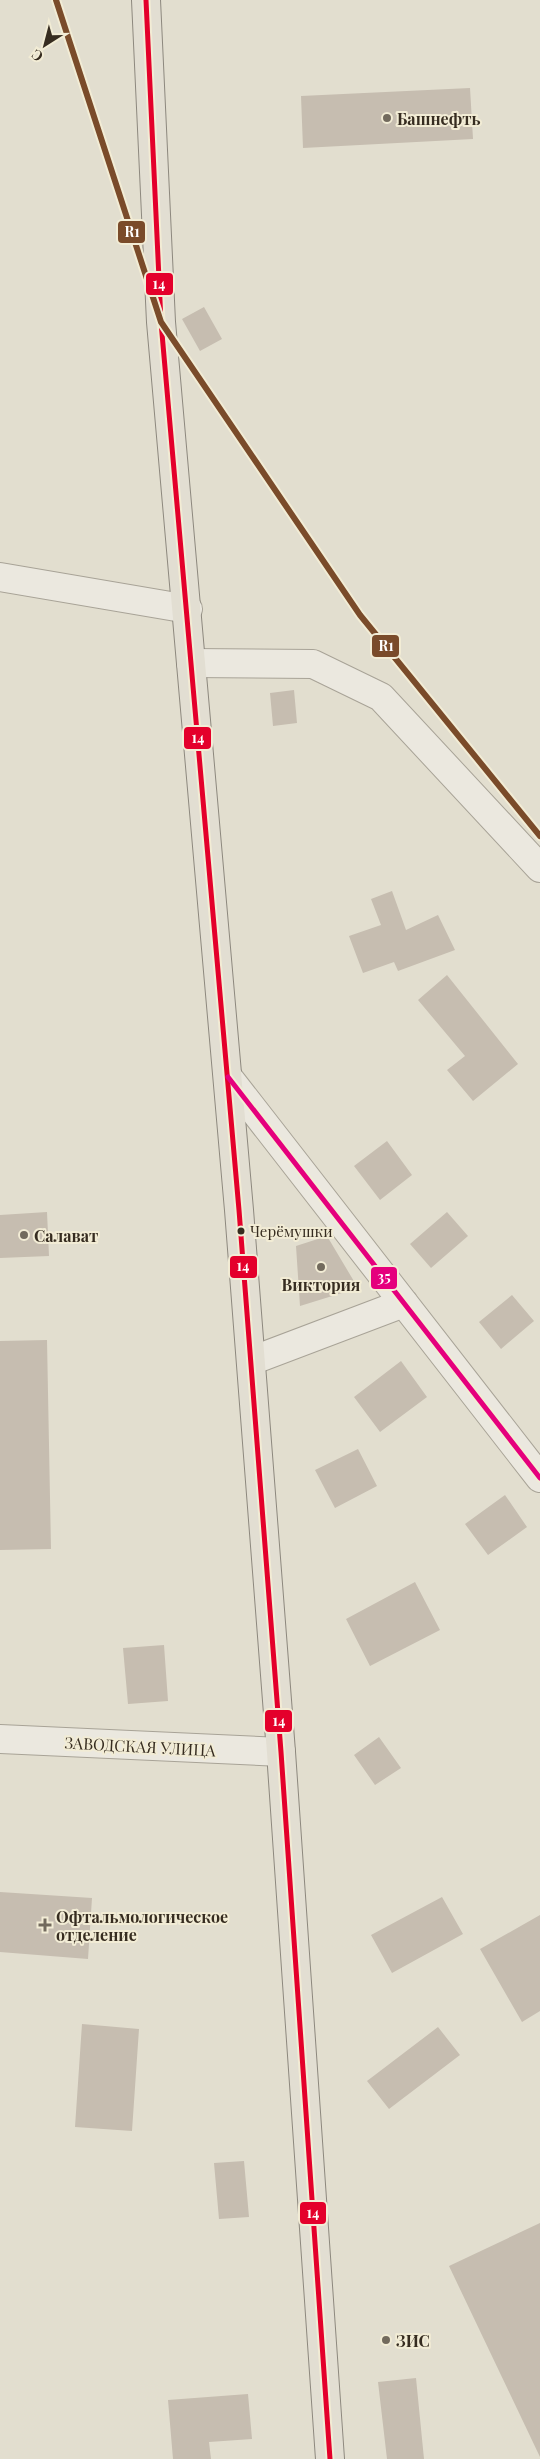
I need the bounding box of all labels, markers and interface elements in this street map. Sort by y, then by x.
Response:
north arrow [20,20,70,70]
text: С [27,45,47,67]
place label: Башнефть [397,108,481,129]
marker: Башнефть [381,112,393,124]
line badge: R1 [117,220,146,244]
text: R1 [124,222,140,241]
line badge: 14 [145,272,174,296]
text: 14 [153,274,165,293]
line badge: R1 [371,634,400,658]
text: R1 [378,636,394,655]
line badge: 14 [183,726,212,750]
text: 14 [192,728,204,747]
place label: Черёмушки [250,1221,333,1241]
place label: Салават [34,1225,98,1246]
marker: Черёмушки [236,1226,246,1236]
marker: Салават [18,1229,30,1241]
line badge: 14 [229,1255,258,1279]
text: 14 [237,1256,249,1275]
marker: Виктория [315,1261,327,1273]
line badge: 35 [370,1266,398,1290]
text: 35 [377,1267,391,1286]
place label: Виктория [282,1274,360,1295]
line badge: 14 [264,1709,293,1733]
text: 14 [273,1711,285,1730]
street label: ЗАВОДСКАЯ УЛИЦА [64,1732,217,1760]
place label: Офтальмологическое отделение [56,1906,228,1945]
marker: Офтальмологическое отделение [38,1918,52,1932]
line badge: 14 [299,2201,327,2225]
text: 14 [307,2203,319,2222]
place label: ЗИС [396,2330,430,2351]
marker: ЗИС [380,2334,392,2346]

